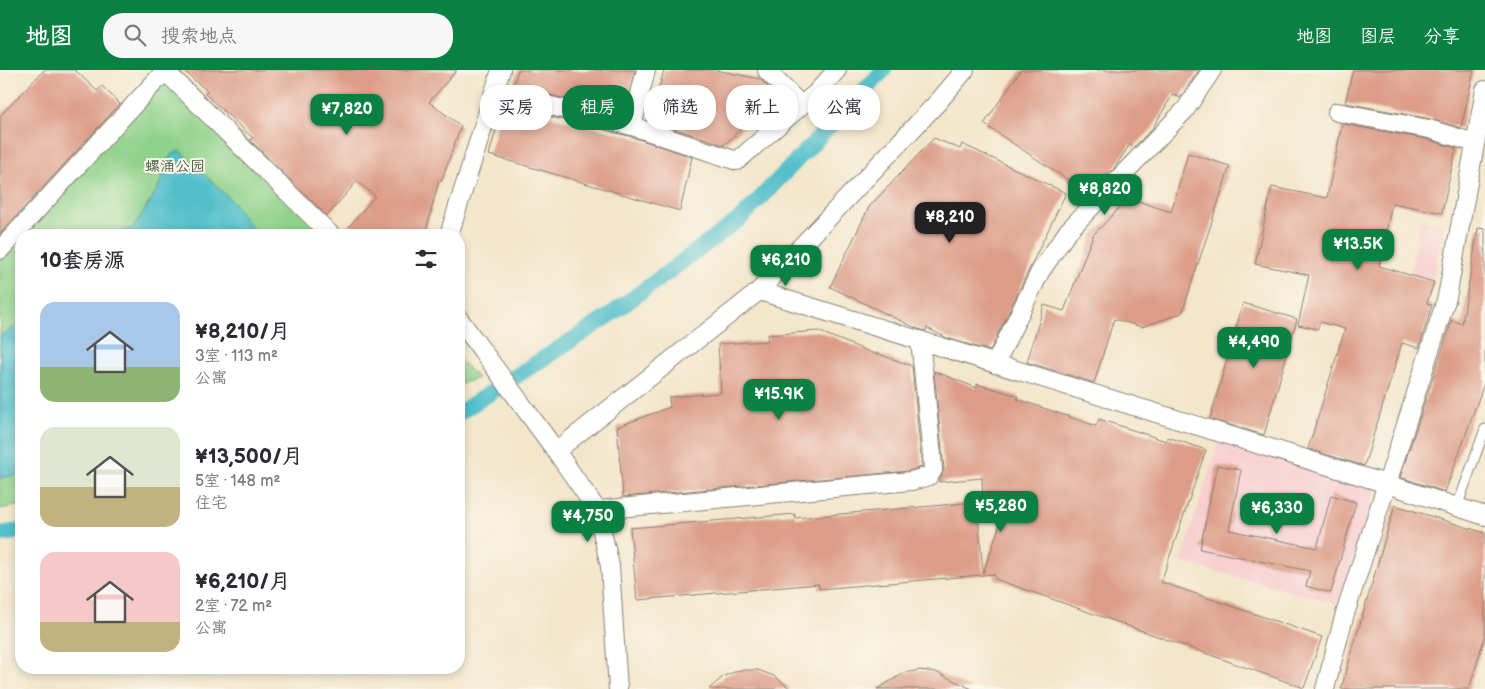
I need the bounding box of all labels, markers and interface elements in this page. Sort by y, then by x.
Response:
search box [103,13,453,58]
icon: search [121,21,149,49]
text: 地图 [25,22,73,51]
text: 搜索地点 [161,25,237,48]
text: 地图 [1296,26,1332,47]
text: 图层 [1360,26,1396,47]
text: 分享 [1424,26,1460,47]
chip: 买房 [480,85,552,130]
chip: 租房 [562,85,634,130]
chip: 筛选 [644,85,716,130]
chip: 新上 [726,85,798,130]
chip: 公寓 [808,85,880,130]
pin: ¥7,820 [306,93,388,136]
text: ¥7,820 [321,100,373,119]
park label: 螺涌公园 [145,157,205,176]
pin: ¥8,820 [1064,174,1146,216]
text: ¥8,820 [1079,180,1131,199]
pin: ¥8,210 [909,202,991,244]
text: ¥8,210 [926,208,974,227]
pin: ¥13.5K [1317,228,1399,271]
text: ¥13.5K [1333,235,1383,254]
pin: ¥6,210 [745,244,827,287]
icon: filters [412,245,440,273]
text: 10套房源 [40,248,125,273]
text: ¥6,210 [761,251,811,270]
text: ¥8,210/月 [195,319,290,344]
icon: home [80,322,140,382]
pin: ¥4,490 [1213,326,1295,369]
text: ¥4,490 [1228,333,1280,352]
text: 3室 · 113 m² [195,347,278,366]
text: 公寓 [195,369,227,388]
pin: ¥15.9K [738,378,820,421]
text: ¥15.9K [754,385,804,404]
text: ¥13,500/月 [195,444,303,469]
icon: home [80,447,140,507]
text: 5室 · 148 m² [195,472,280,491]
pin: ¥5,280 [960,490,1042,533]
pin: ¥6,330 [1236,492,1318,535]
text: 住宅 [195,494,227,513]
text: ¥5,280 [975,497,1027,516]
text: ¥6,330 [1251,499,1303,518]
pin: ¥4,750 [547,500,629,543]
text: ¥4,750 [563,507,613,526]
text: ¥6,210/月 [195,569,290,594]
icon: home [80,572,140,632]
text: 2室 · 72 m² [195,597,272,616]
text: 公寓 [195,619,227,638]

